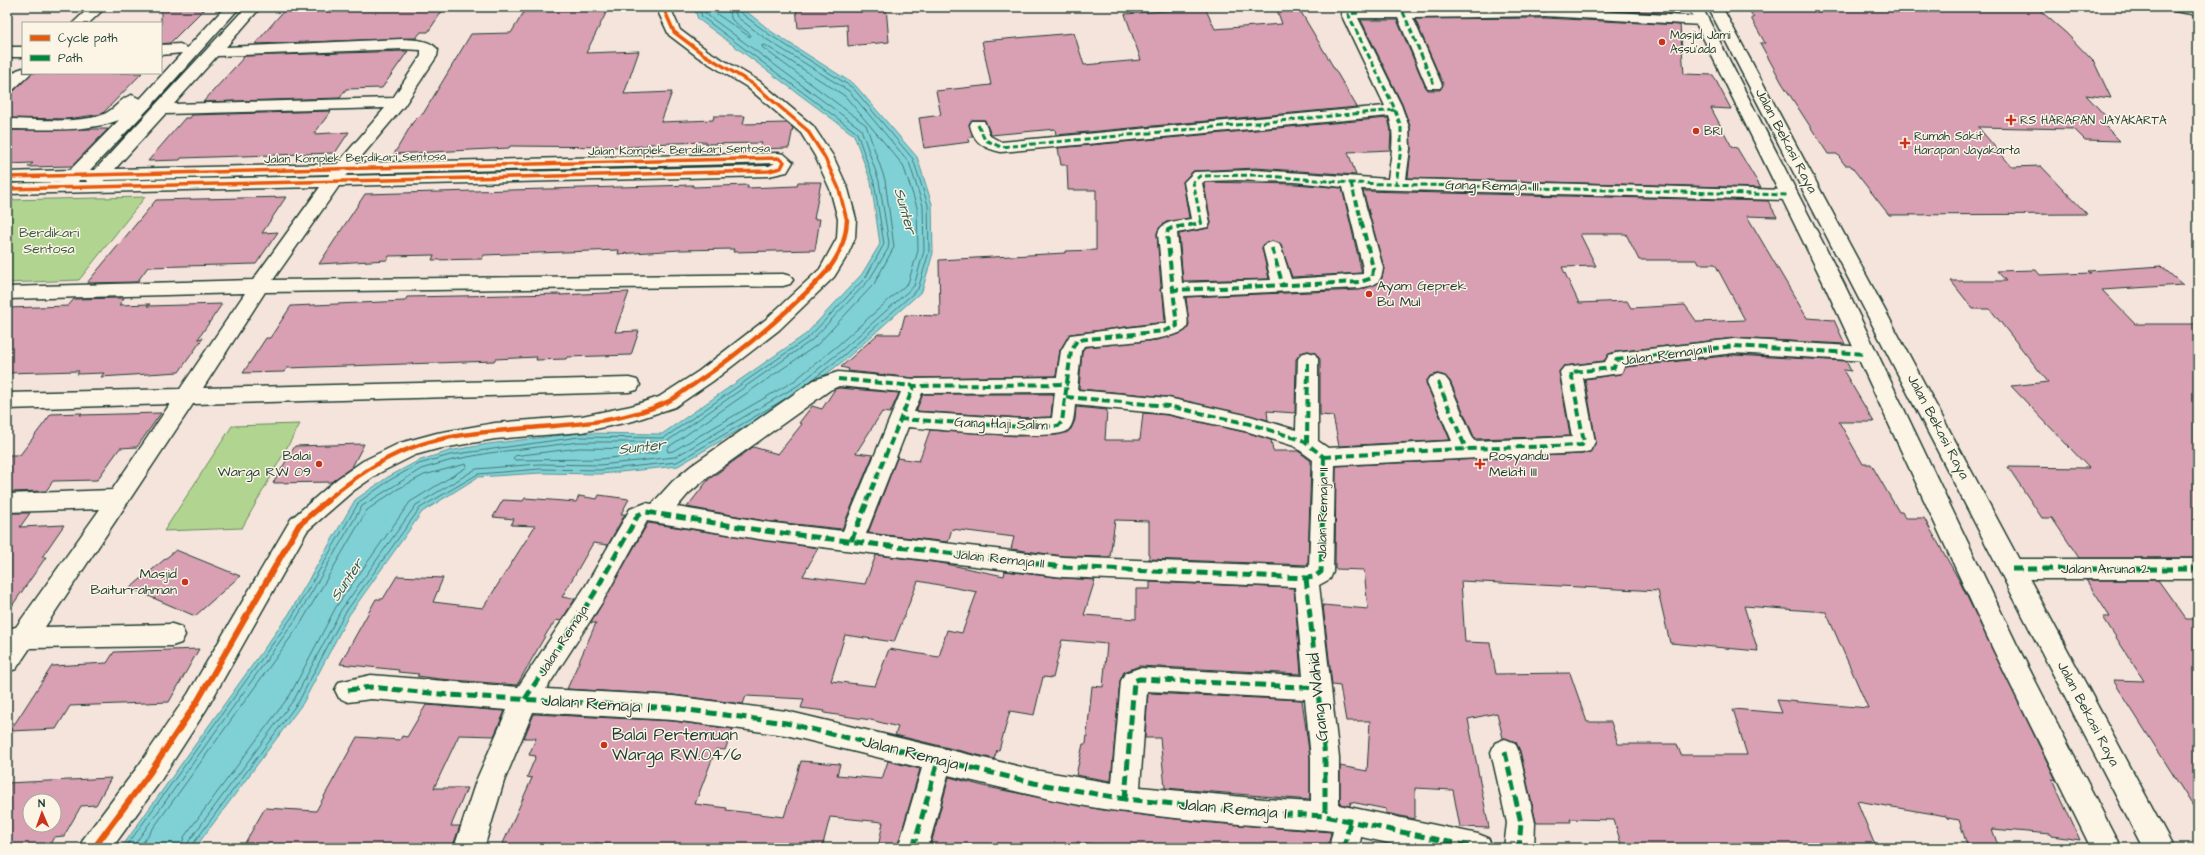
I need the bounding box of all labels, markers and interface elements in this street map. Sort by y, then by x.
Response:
legend [22,22,162,74]
place label: Masjid Jami Assu'ada [1670,27,1731,58]
text: Cycle path [58,30,117,48]
marker: Masjid Jami Assu'ada [1657,37,1667,47]
text: Path [58,50,83,67]
street label: Jalan Bekasi Raya [1750,85,1822,197]
place label: RS HARAPAN JAYAKARTA [2020,112,2167,129]
marker: RS HARAPAN JAYAKARTA [2005,114,2017,126]
place label: BRI [1704,123,1723,140]
marker: BRI [1691,126,1701,136]
place label: Rumah Sakit Harapan Jayakarta [1914,128,2020,160]
marker: Rumah Sakit Harapan Jayakarta [1899,137,1911,149]
street label: Jalan Komplek Berdikari Sentosa [588,140,770,160]
street label: Jalan Komplek Berdikari Sentosa [264,148,446,168]
street label: Gang Remaja III [1445,175,1539,197]
water label: Sunter [888,185,922,238]
park label: Berdikari Sentosa [19,223,79,259]
place label: Ayam Geprek Bu Mul [1377,276,1467,312]
marker: Ayam Geprek Bu Mul [1364,289,1374,299]
street label: Jalan Remaja II [1620,339,1714,371]
street label: Jalan Bekasi Raya [1902,371,1974,483]
street label: Gang Haji Salim [954,412,1048,436]
water label: Sunter [617,434,668,460]
place label: Balai Warga RW 09 [217,446,311,482]
place label: Posyandu Melati III [1489,446,1549,482]
marker: Posyandu Melati III [1474,458,1486,470]
marker: Balai Warga RW 09 [314,459,324,469]
street label: Jalan Remaja II [1312,467,1334,559]
street label: Jalan Remaja II [952,544,1046,574]
water label: Sunter [325,553,370,605]
street label: Jalan Aruna 2 [2061,559,2149,579]
place label: Masjid Baiturrahman [91,564,177,600]
marker: Masjid Baiturrahman [180,577,190,587]
street label: Jalan Remaja [532,601,594,681]
street label: Gang Wahid [1301,651,1336,742]
street label: Jalan Bekasi Raya [2052,658,2124,770]
street label: Jalan Remaja I [541,688,651,720]
place label: Balai Pertemuan Warga RW.04/6 [612,723,742,768]
street label: Jalan Remaja I [859,729,971,779]
marker: Balai Pertemuan Warga RW.04/6 [599,740,609,750]
street label: Jalan Remaja I [1178,792,1288,826]
north arrow [22,793,62,833]
text: N [38,796,45,811]

